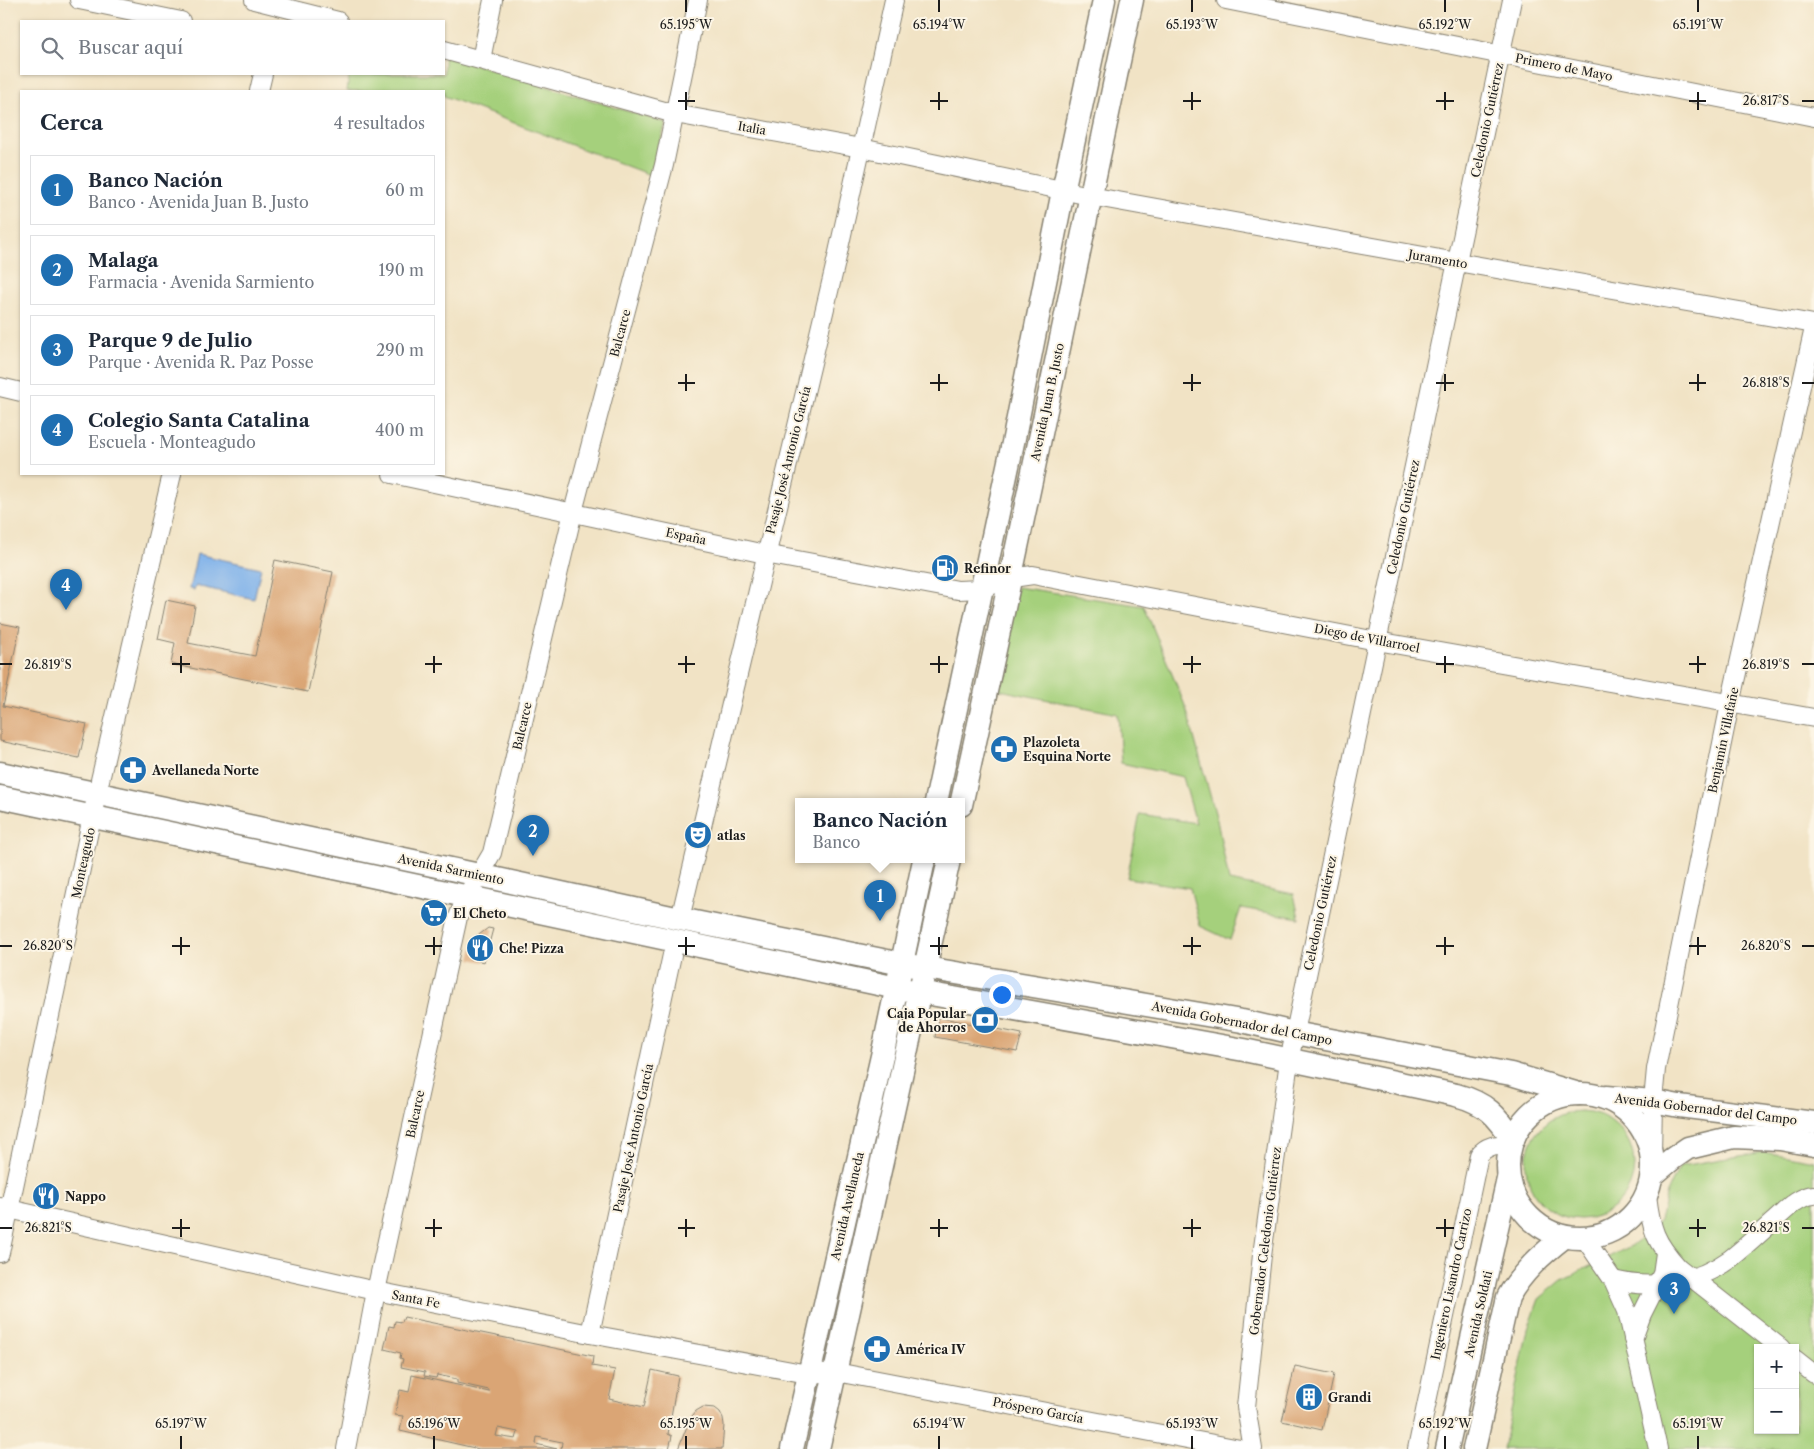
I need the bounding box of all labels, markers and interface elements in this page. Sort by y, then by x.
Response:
text: 65.195°W [660,17,713,32]
text: 65.194°W [913,17,966,32]
text: 65.193°W [1166,17,1219,32]
text: 65.192°W [1419,17,1472,32]
text: 65.191°W [1673,17,1724,32]
search box [20,20,445,75]
icon: search [38,34,66,62]
text: Buscar aquí [78,36,183,59]
street label: Primero de Mayo [1514,50,1614,84]
street label: Celedonio Gutiérrez [1467,61,1507,179]
text: 26.817°S [1743,93,1789,108]
text: Cerca [40,110,103,135]
text: 4 resultados [334,113,425,133]
street label: Italia [737,118,768,138]
text: Banco Nación [88,169,223,192]
text: 1 [53,180,61,200]
text: 60 m [385,180,424,200]
text: Banco · Avenida Juan B. Justo [88,192,309,212]
street label: Juramento [1405,246,1469,272]
text: Malaga [88,249,159,272]
text: 2 [52,260,62,280]
text: 190 m [379,260,424,280]
text: Farmacia · Avenida Sarmiento [88,272,314,292]
street label: Balcarce [606,307,634,359]
text: Parque 9 de Julio [88,329,252,352]
text: 3 [52,340,62,360]
text: 290 m [376,340,424,360]
street label: Avenida Juan B. Justo [1027,342,1067,463]
text: Parque · Avenida R. Paz Posse [88,352,314,372]
text: 26.818°S [1742,375,1790,390]
street label: Pasaje José Antonio García [762,384,814,536]
text: Colegio Santa Catalina [88,409,310,432]
text: 4 [52,420,62,440]
text: 400 m [375,420,424,440]
text: Escuela · Monteagudo [88,432,256,452]
street label: Celedonio Gutiérrez [1383,458,1423,576]
street label: España [664,524,708,548]
fuel station icon: Refinor [930,553,960,583]
place label: Refinor [964,561,1011,576]
pin: 4 [50,569,82,610]
street label: Diego de Villarroel [1313,620,1421,656]
text: 26.819°S [24,657,72,672]
text: 26.819°S [1742,657,1790,672]
street label: Benjamín Villafañe [1704,685,1742,794]
street label: Balcarce [509,700,535,751]
pharmacy icon: Plazoleta Esquina Norte [989,734,1019,764]
place label: Plazoleta Esquina Norte [1023,735,1111,764]
pharmacy icon: Avellaneda Norte [118,755,148,785]
place label: Avellaneda Norte [151,763,259,778]
popup [795,798,965,863]
text: Banco Nación [813,809,947,832]
pin: 2 [517,815,549,856]
theatre icon: atlas [683,820,713,850]
street label: Monteagudo [68,826,98,900]
place label: atlas [717,828,746,843]
text: Banco [813,832,860,852]
street label: Avenida Sarmiento [396,850,505,888]
street label: Celedonio Gutiérrez [1300,854,1340,972]
pin: 1 [864,880,896,921]
supermarket icon: El Cheto [419,898,449,928]
place label: El Cheto [453,906,507,921]
restaurant icon: Che! Pizza [465,933,495,963]
text: 26.820°S [23,938,73,953]
text: 26.820°S [1741,938,1791,953]
place label: Che! Pizza [499,941,565,956]
your location [989,982,1015,1008]
street label: Avenida Gobernador del Campo [1149,998,1334,1048]
bank icon: Caja Popular de Ahorros [970,1005,1000,1035]
place label: Caja Popular de Ahorros [887,1006,966,1035]
street label: Pasaje José Antonio García [610,1061,656,1214]
street label: Balcarce [403,1088,427,1139]
street label: Avenida Gobernador del Campo [1613,1090,1798,1128]
street label: Gobernador Celedonio Gutiérrez [1246,1146,1284,1336]
street label: Avenida Avellaneda [827,1150,867,1263]
restaurant icon: Nappo [31,1181,61,1211]
place label: Nappo [65,1189,106,1204]
street label: Ingeniero Lisandro Carrizo [1428,1207,1474,1361]
text: 26.821°S [24,1220,72,1235]
text: 26.821°S [1742,1220,1790,1235]
street label: Avenida Soldati [1461,1269,1495,1360]
pin: 3 [1658,1273,1690,1314]
street label: Santa Fe [391,1287,442,1311]
pharmacy icon: América IV [862,1334,892,1364]
place label: América IV [895,1342,966,1357]
map controls [1754,1344,1799,1434]
button: + [1754,1344,1799,1389]
building icon: Grandi [1294,1382,1324,1412]
button: − [1754,1389,1799,1434]
place label: Grandi [1328,1390,1372,1405]
street label: Próspero García [991,1394,1085,1426]
text: 65.197°W [155,1416,208,1431]
text: 65.196°W [408,1416,461,1431]
text: 65.195°W [660,1416,713,1431]
text: 65.194°W [913,1416,966,1431]
text: 65.193°W [1166,1416,1219,1431]
text: 65.192°W [1419,1416,1472,1431]
text: 65.191°W [1673,1416,1724,1431]

